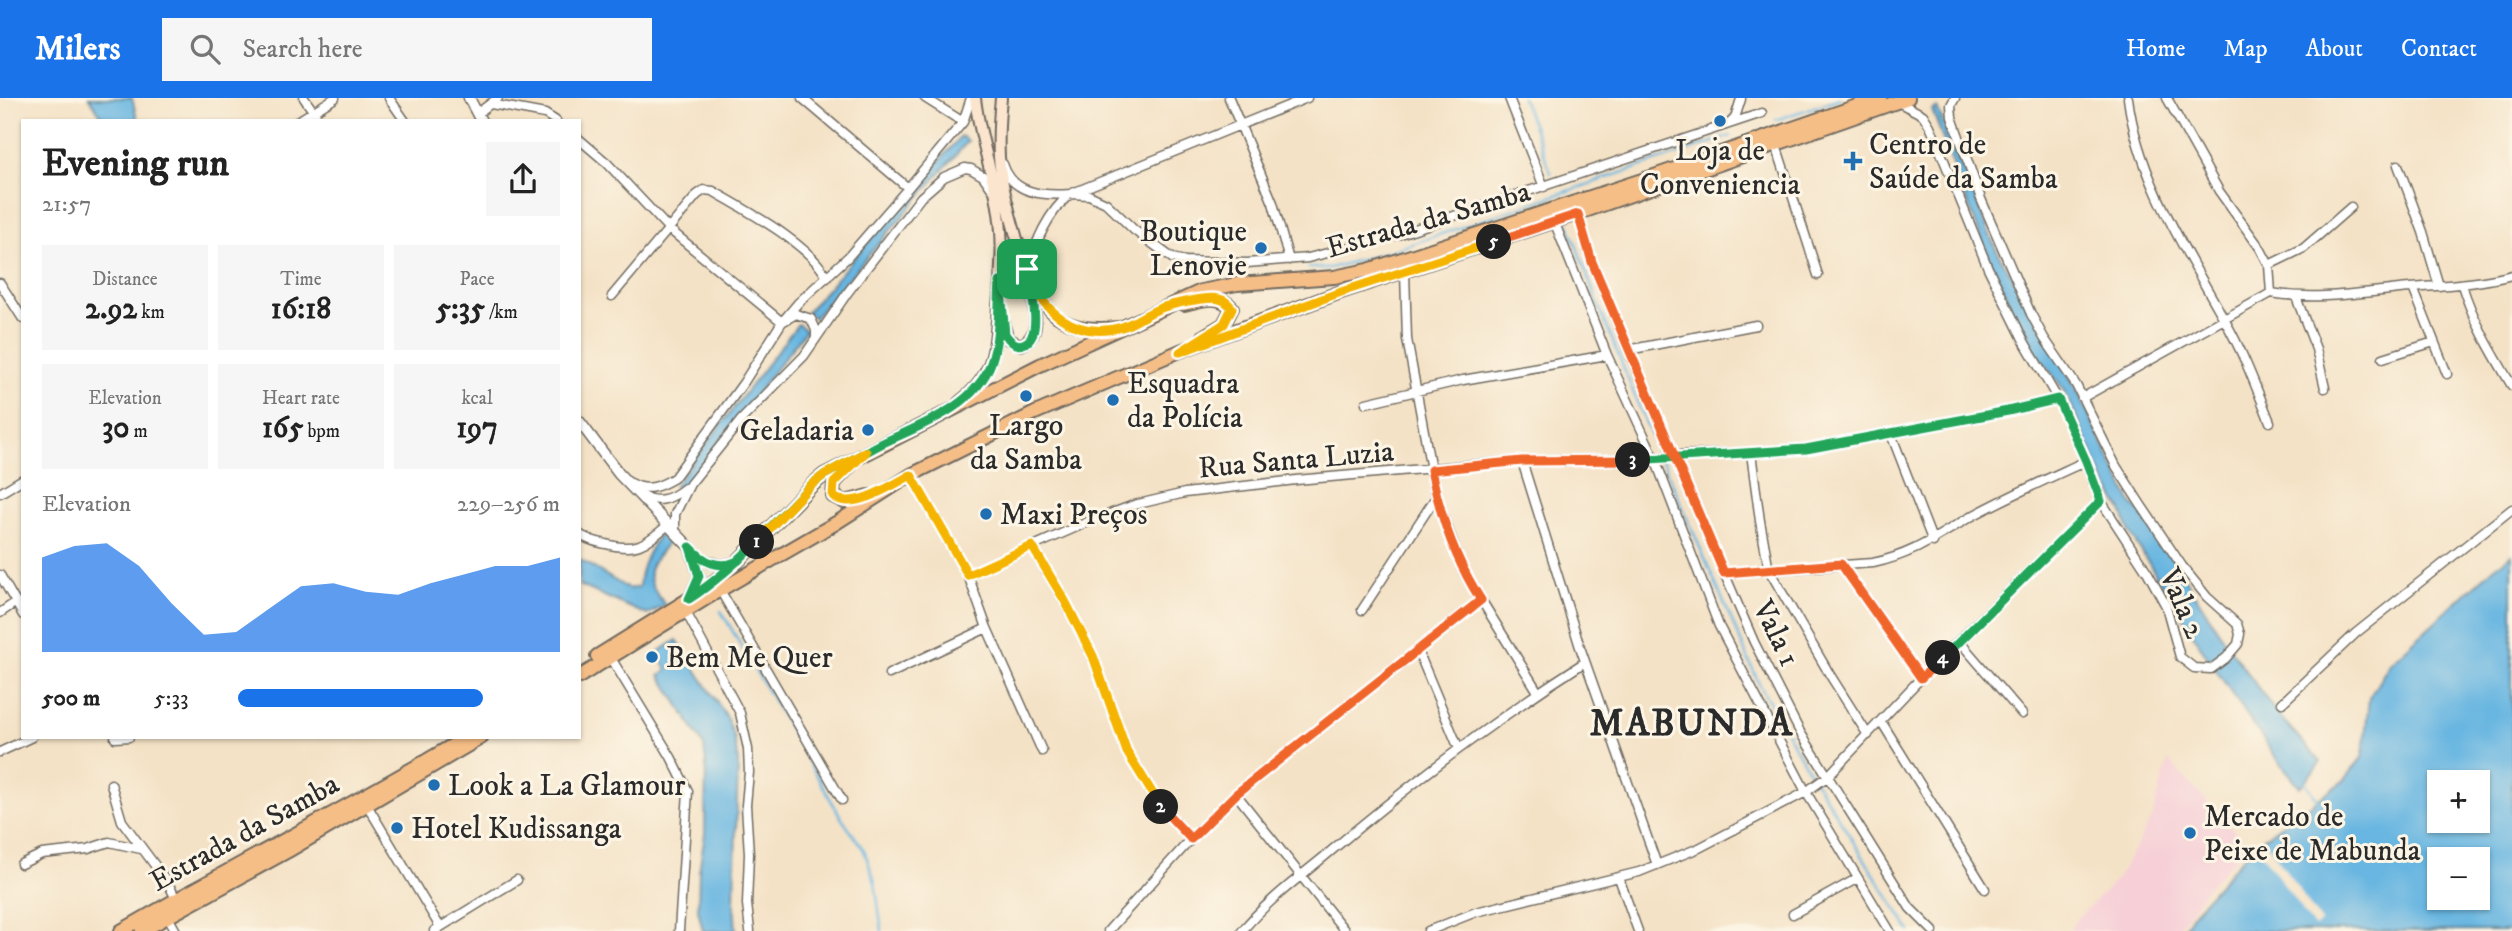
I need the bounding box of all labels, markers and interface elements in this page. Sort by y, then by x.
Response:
search box [162,18,652,81]
text: Milers [35,29,120,70]
icon: search [186,30,224,68]
text: Search here [242,33,363,66]
text: Home [2126,34,2185,64]
text: Map [2223,34,2268,64]
text: About [2306,34,2363,64]
text: Contact [2401,34,2477,64]
marker: Loja de Conveniencia [1712,113,1728,129]
place label: Centro de Saúde da Samba [1869,127,2058,198]
place label: Loja de Conveniencia [1640,133,1800,204]
text: Evening run [42,140,229,188]
button: share [486,142,560,216]
marker: Centro de Saúde da Samba [1843,151,1863,171]
street label: Estrada da Samba [1322,174,1535,267]
text: 21:57 [42,190,91,219]
place label: Boutique Lenovie [1140,214,1247,285]
pin: 5 [1476,225,1512,260]
text: 5 [1489,230,1498,253]
pin [997,239,1057,299]
marker: Boutique Lenovie [1253,240,1269,256]
icon: arrive [1008,250,1046,288]
text: Distance [92,268,158,291]
text: Time [280,268,322,291]
text: Pace [459,268,495,291]
text: 2.92 [85,291,137,328]
text: 16:18 [271,291,331,328]
text: 5:35 [436,291,485,328]
text: km [137,301,165,324]
text: /km [485,301,518,324]
place label: Esquadra da Polícia [1127,366,1243,437]
text: Elevation [88,387,162,410]
text: Heart rate [262,387,340,410]
text: kcal [461,387,493,410]
marker: Largo da Samba [1018,388,1034,404]
marker: Esquadra da Polícia [1105,392,1121,408]
place label: Largo da Samba [970,408,1082,479]
text: 30 [102,410,129,447]
text: 165 [262,410,303,447]
text: 197 [456,410,498,447]
place label: Geladaria [739,413,854,450]
text: m [129,420,148,443]
text: bpm [303,420,340,443]
marker: Geladaria [860,422,876,438]
street label: Rua Santa Luzia [1197,434,1396,487]
pin: 3 [1616,442,1650,478]
text: 3 [1629,448,1636,471]
text: Elevation [42,490,131,519]
text: 229–256 m [457,490,560,519]
place label: Maxi Preços [1000,497,1148,534]
marker: Maxi Preços [978,506,994,522]
pin: 1 [740,524,774,560]
text: 1 [753,530,760,553]
street label: Vala 2 [2150,562,2213,645]
street label: Vala 1 [1743,594,1807,673]
place label: Bem Me Quer [666,640,833,677]
pin: 4 [1926,640,1960,676]
text: 4 [1937,646,1948,669]
marker: Bem Me Quer [644,649,660,665]
text: 500 m [42,684,100,713]
text: 5:33 [154,684,189,713]
district label: MABUNDA [1590,701,1794,748]
street label: Estrada da Samba [144,766,346,901]
place label: Look a La Glamour [448,768,685,805]
map controls [2427,770,2490,910]
button: + [2427,770,2490,833]
marker: Look a La Glamour [426,777,442,793]
pin: 2 [1144,790,1178,824]
text: 2 [1156,795,1165,818]
place label: Mercado de Peixe de Mabunda [2204,799,2421,870]
place label: Hotel Kudissanga [411,811,622,848]
marker: Hotel Kudissanga [389,820,405,836]
marker: Mercado de Peixe de Mabunda [2182,825,2198,841]
button: − [2427,847,2490,910]

